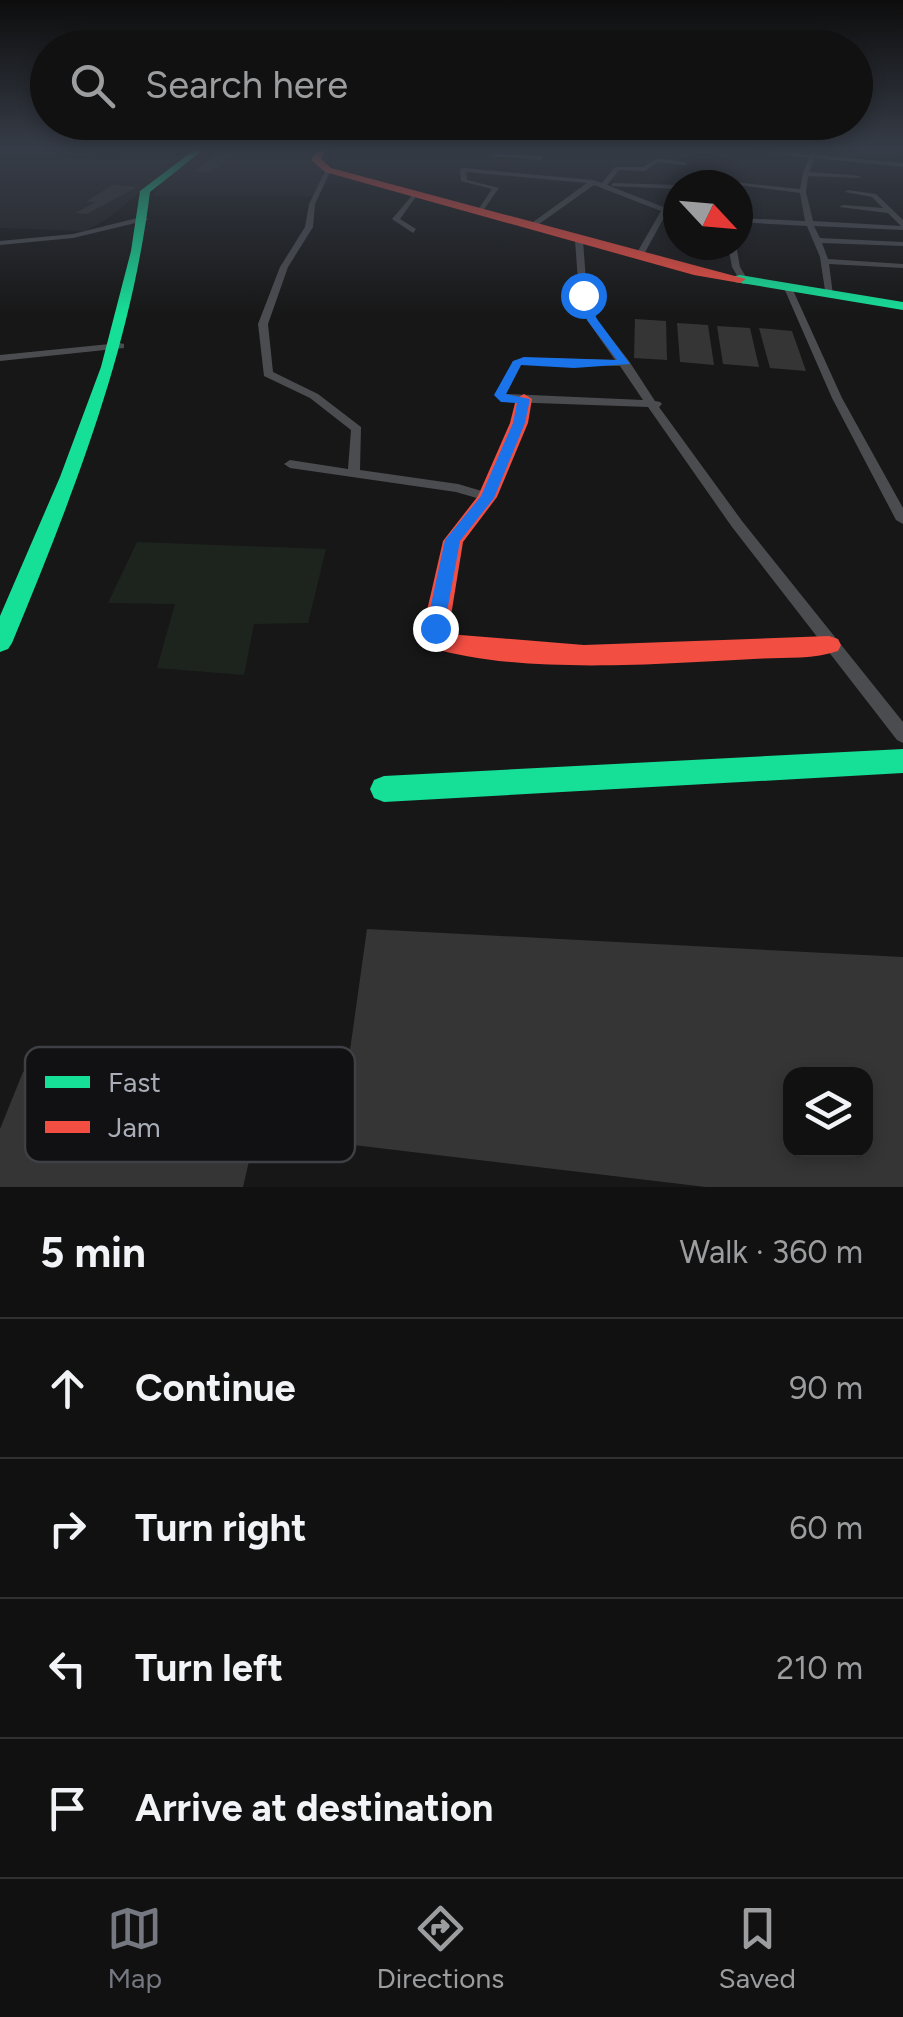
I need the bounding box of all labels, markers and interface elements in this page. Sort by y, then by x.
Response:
search box [30,30,873,140]
icon: search [65,58,120,113]
text: Search here [145,62,348,108]
north arrow [663,170,753,260]
route start [561,273,607,319]
route end [413,606,459,652]
legend [25,1047,355,1162]
text: Fast [108,1065,161,1099]
map controls [783,1067,873,1157]
button: layers [783,1067,873,1157]
text: Jam [108,1110,161,1144]
text: 5 min [40,1227,146,1278]
text: Walk · 360 m [680,1233,863,1271]
icon: ahead [40,1361,95,1416]
text: Continue [135,1365,296,1411]
text: 90 m [789,1369,863,1407]
icon: right [40,1501,95,1556]
text: Turn right [135,1505,307,1551]
text: 60 m [789,1509,863,1547]
icon: left [40,1641,95,1696]
text: Turn left [135,1645,283,1691]
text: 210 m [776,1649,863,1687]
icon: arrive [40,1781,95,1836]
text: Arrive at destination [135,1785,493,1831]
tab: Map [107,1901,162,1995]
tab: Directions [377,1901,504,1995]
tab: Saved [719,1901,796,1995]

